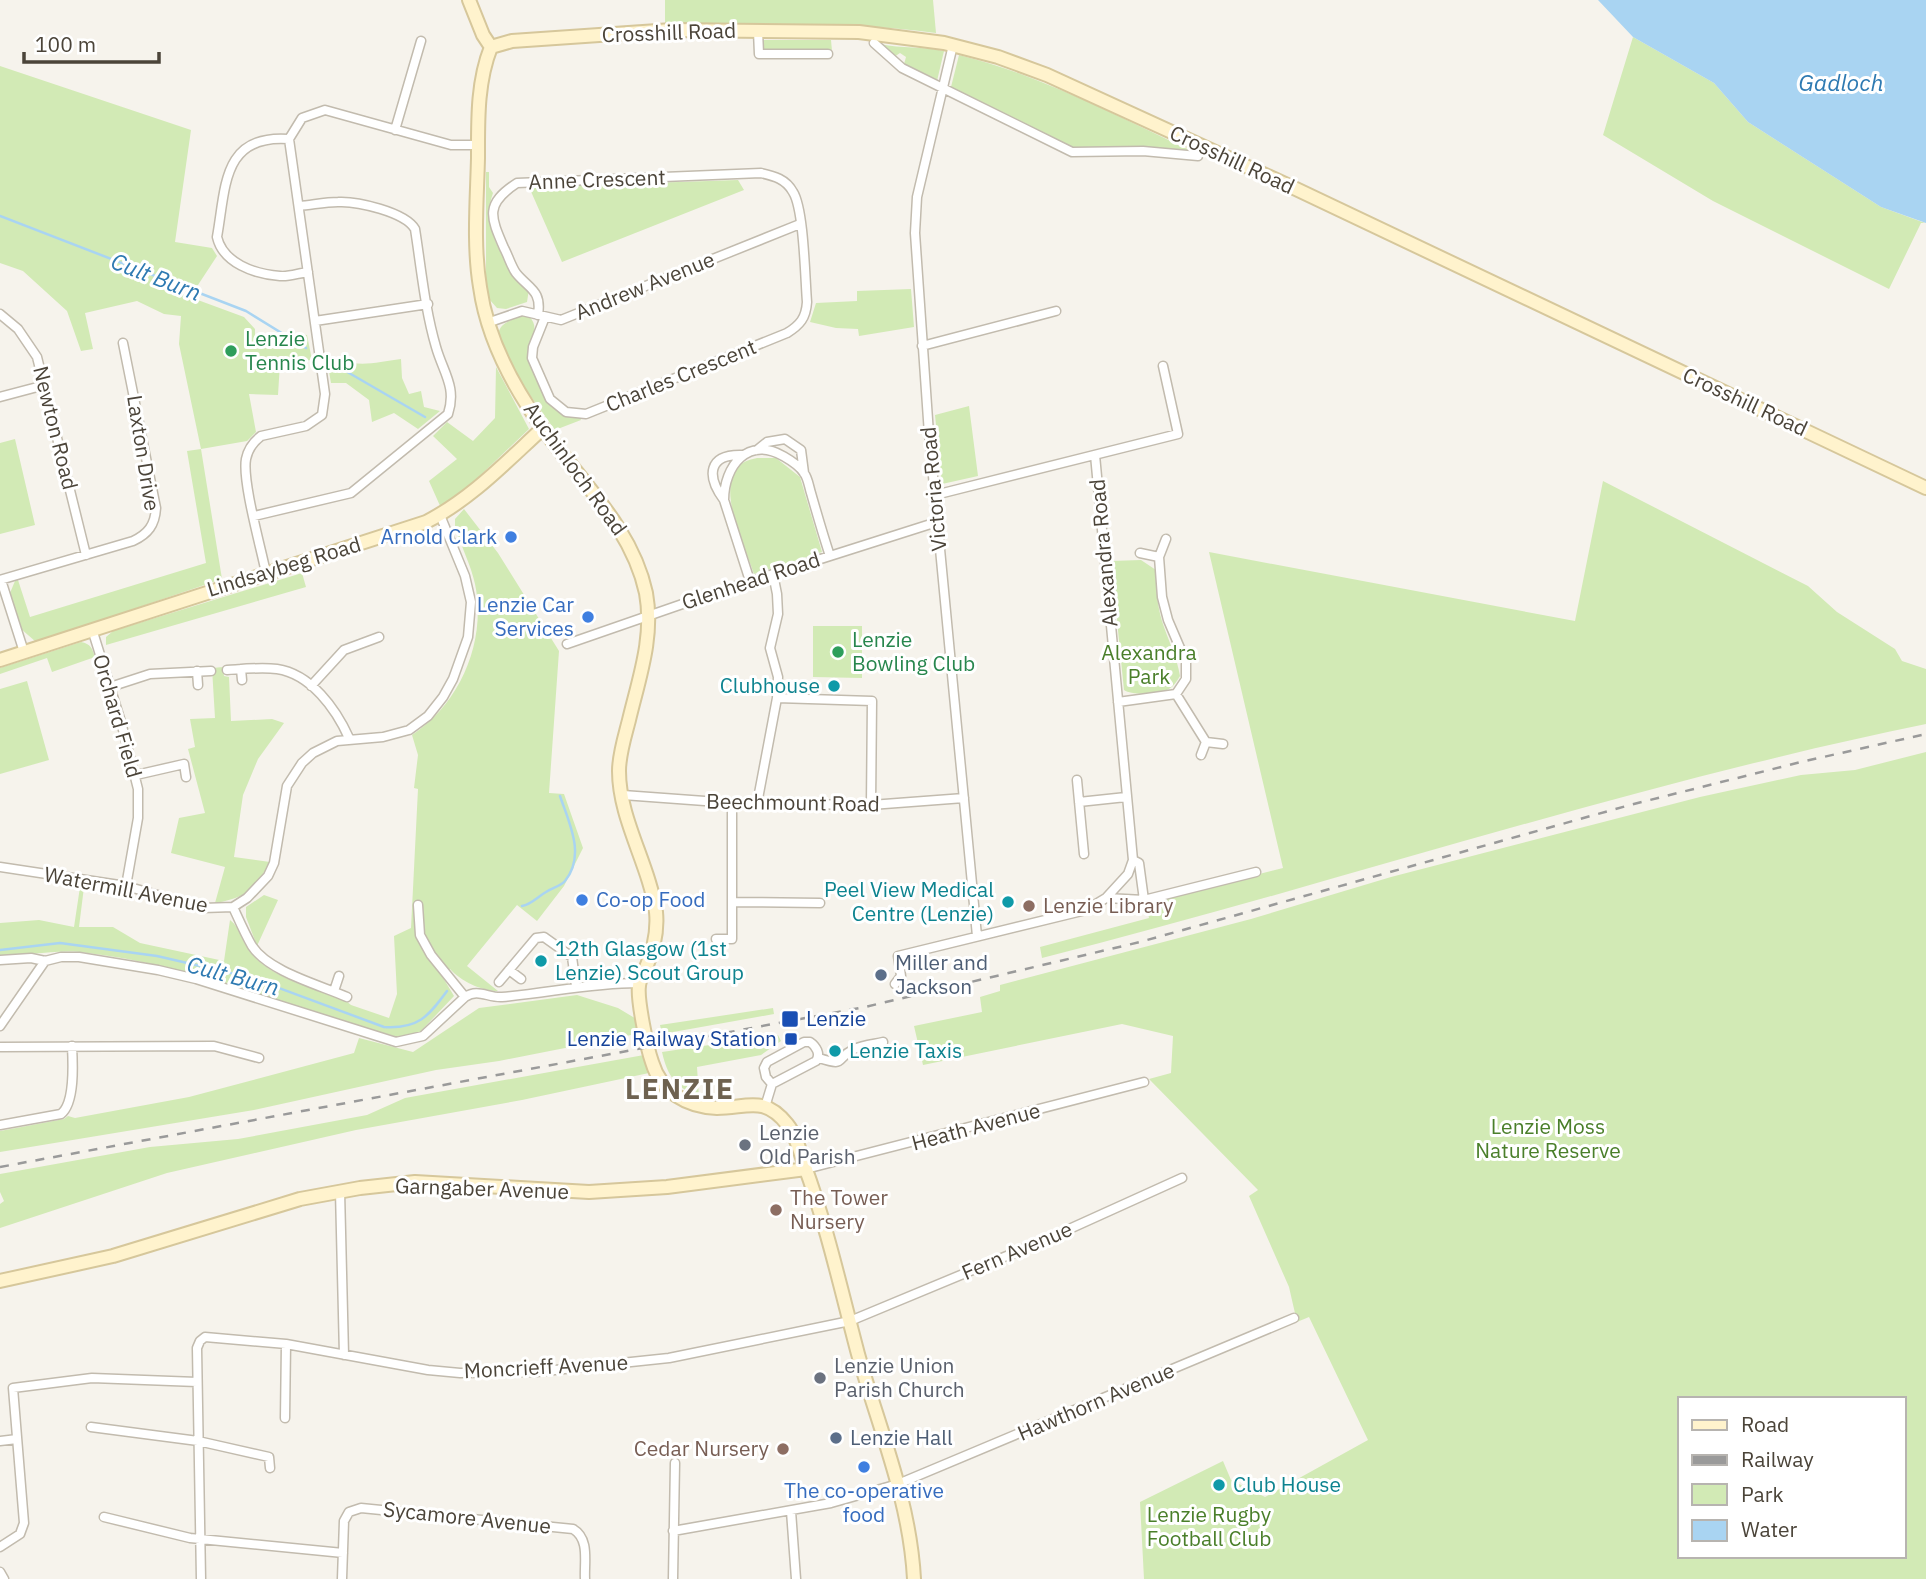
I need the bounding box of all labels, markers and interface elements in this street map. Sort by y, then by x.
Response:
street label: Crosshill Road [601,16,737,48]
scale bar [24,21,159,65]
text: 100 m [35,30,96,58]
water label: Gadloch [1799,67,1883,97]
street label: Crosshill Road [1166,118,1299,200]
street label: Anne Crescent [528,163,666,195]
street label: Andrew Avenue [571,244,718,326]
water label: Cult Burn [107,245,206,307]
place label: Lenzie Tennis Club [245,324,354,376]
street label: Charles Crescent [601,332,760,418]
marker: Lenzie Tennis Club [223,343,239,359]
street label: Crosshill Road [1679,360,1812,442]
street label: Newton Road [27,363,85,493]
street label: Laxton Drive [121,393,167,513]
street label: Auchinloch Road [518,396,634,541]
street label: Victoria Road [914,426,952,553]
street label: Alexandra Road [1083,478,1123,628]
place label: Arnold Clark [381,522,497,550]
street label: Lindsaybeg Road [203,529,364,603]
marker: Arnold Clark [503,529,519,545]
street label: Glenhead Road [678,545,823,616]
place label: Lenzie Car Services [477,590,574,642]
marker: Lenzie Car Services [580,609,596,625]
place label: Lenzie Bowling Club [852,625,975,677]
park label: Alexandra Park [1101,638,1197,690]
marker: Lenzie Bowling Club [830,644,846,660]
street label: Orchard Field [87,651,149,781]
place label: Clubhouse [720,671,820,699]
marker: Clubhouse [826,678,842,694]
street label: Beechmount Road [706,786,880,818]
street label: Watermill Avenue [42,859,210,919]
place label: Peel View Medical Centre (Lenzie) [824,875,994,927]
place label: Co-op Food [596,885,705,913]
place label: Lenzie Library [1043,891,1174,919]
marker: Co-op Food [574,892,590,908]
marker: Peel View Medical Centre (Lenzie) [1000,894,1016,910]
marker: Lenzie Library [1021,898,1037,914]
place label: 12th Glasgow (1st Lenzie) Scout Group [555,934,744,986]
water label: Cult Burn [184,948,283,1002]
place label: Miller and Jackson [895,948,988,1000]
marker: 12th Glasgow (1st Lenzie) Scout Group [533,953,549,969]
marker: Miller and Jackson [873,967,889,983]
place label: Lenzie [806,1004,866,1032]
marker: Lenzie [780,1009,800,1029]
place label: Lenzie Railway Station [567,1024,777,1052]
marker: Lenzie Railway Station [783,1031,799,1047]
place label: Lenzie Taxis [849,1036,962,1064]
marker: Lenzie Taxis [827,1043,843,1059]
district label: LENZIE [625,1070,735,1107]
street label: Heath Avenue [908,1095,1043,1157]
park label: Lenzie Moss Nature Reserve [1475,1112,1621,1164]
place label: Lenzie Old Parish [759,1118,856,1170]
marker: Lenzie Old Parish [737,1137,753,1153]
street label: Garngaber Avenue [395,1171,570,1205]
place label: The Tower Nursery [790,1183,888,1235]
marker: The Tower Nursery [768,1202,784,1218]
street label: Fern Avenue [957,1214,1076,1286]
street label: Moncrieff Avenue [463,1348,629,1384]
place label: Lenzie Union Parish Church [834,1351,965,1403]
street label: Hawthorn Avenue [1013,1355,1178,1447]
marker: Lenzie Union Parish Church [812,1370,828,1386]
legend [1678,1397,1905,1558]
text: Road [1741,1410,1789,1438]
place label: Lenzie Hall [850,1423,953,1451]
marker: Lenzie Hall [828,1430,844,1446]
place label: Cedar Nursery [634,1434,770,1462]
marker: Cedar Nursery [775,1441,791,1457]
text: Railway [1741,1445,1814,1473]
marker: The co-operative food [856,1459,872,1475]
place label: Club House [1233,1470,1341,1498]
place label: The co-operative food [784,1476,944,1528]
marker: Club House [1211,1477,1227,1493]
text: Park [1741,1480,1784,1508]
street label: Sycamore Avenue [382,1494,552,1540]
park label: Lenzie Rugby Football Club [1147,1500,1272,1552]
text: Water [1741,1515,1798,1543]

